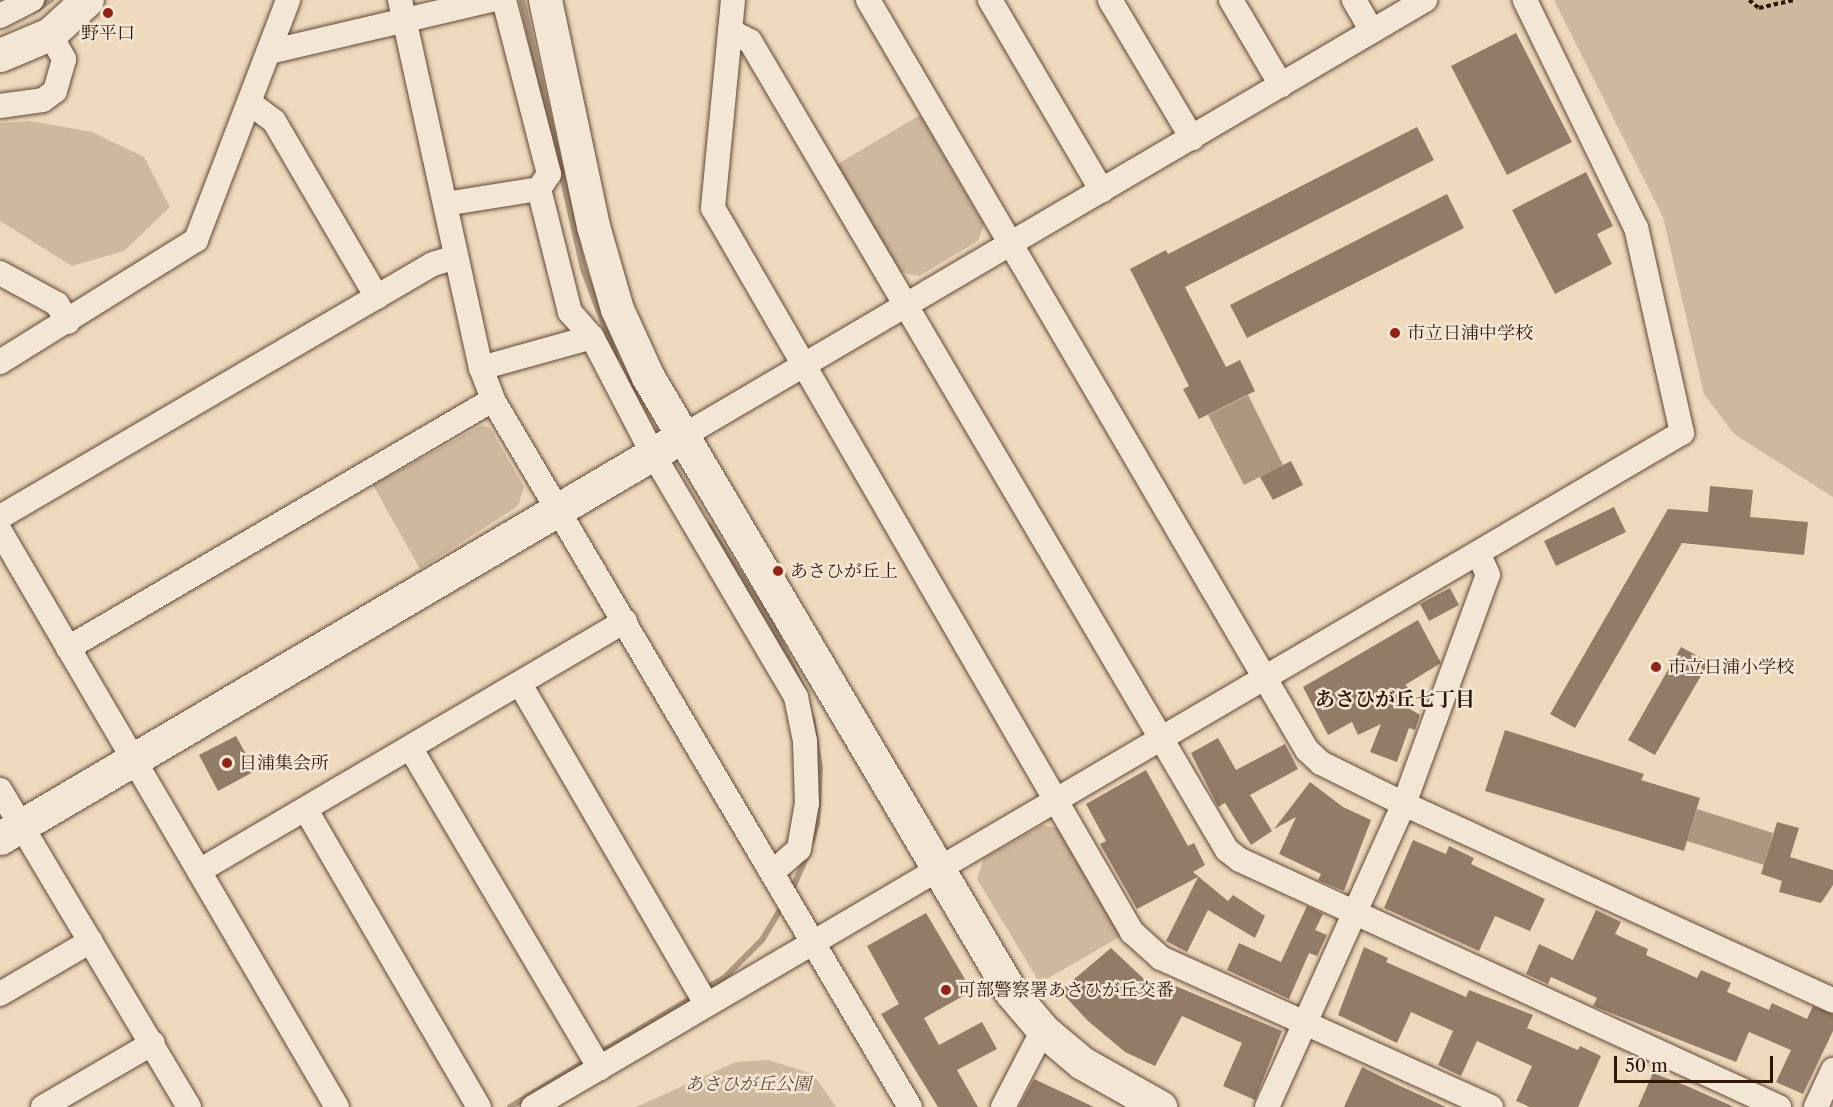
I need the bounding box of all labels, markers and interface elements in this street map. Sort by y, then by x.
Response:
marker: 野平口 [101,6,115,20]
place label: 野平口 [81,22,135,44]
place label: 市立日浦中学校 [1407,322,1533,344]
marker: 市立日浦中学校 [1388,326,1402,340]
place label: あさひが丘上 [790,560,898,582]
marker: あさひが丘上 [771,564,785,578]
place label: 市立日浦小学校 [1668,656,1794,678]
marker: 市立日浦小学校 [1649,660,1663,674]
district label: あさひが丘七丁目 [1315,687,1475,711]
place label: 日浦集会所 [239,752,329,774]
marker: 日浦集会所 [220,756,234,770]
place label: 可部警察署あさひが丘交番 [958,979,1174,1001]
marker: 可部警察署あさひが丘交番 [939,983,953,997]
scale bar [1617,1044,1776,1082]
text: 50 m [1625,1055,1668,1077]
park label: あさひが丘公園 [685,1073,811,1095]

